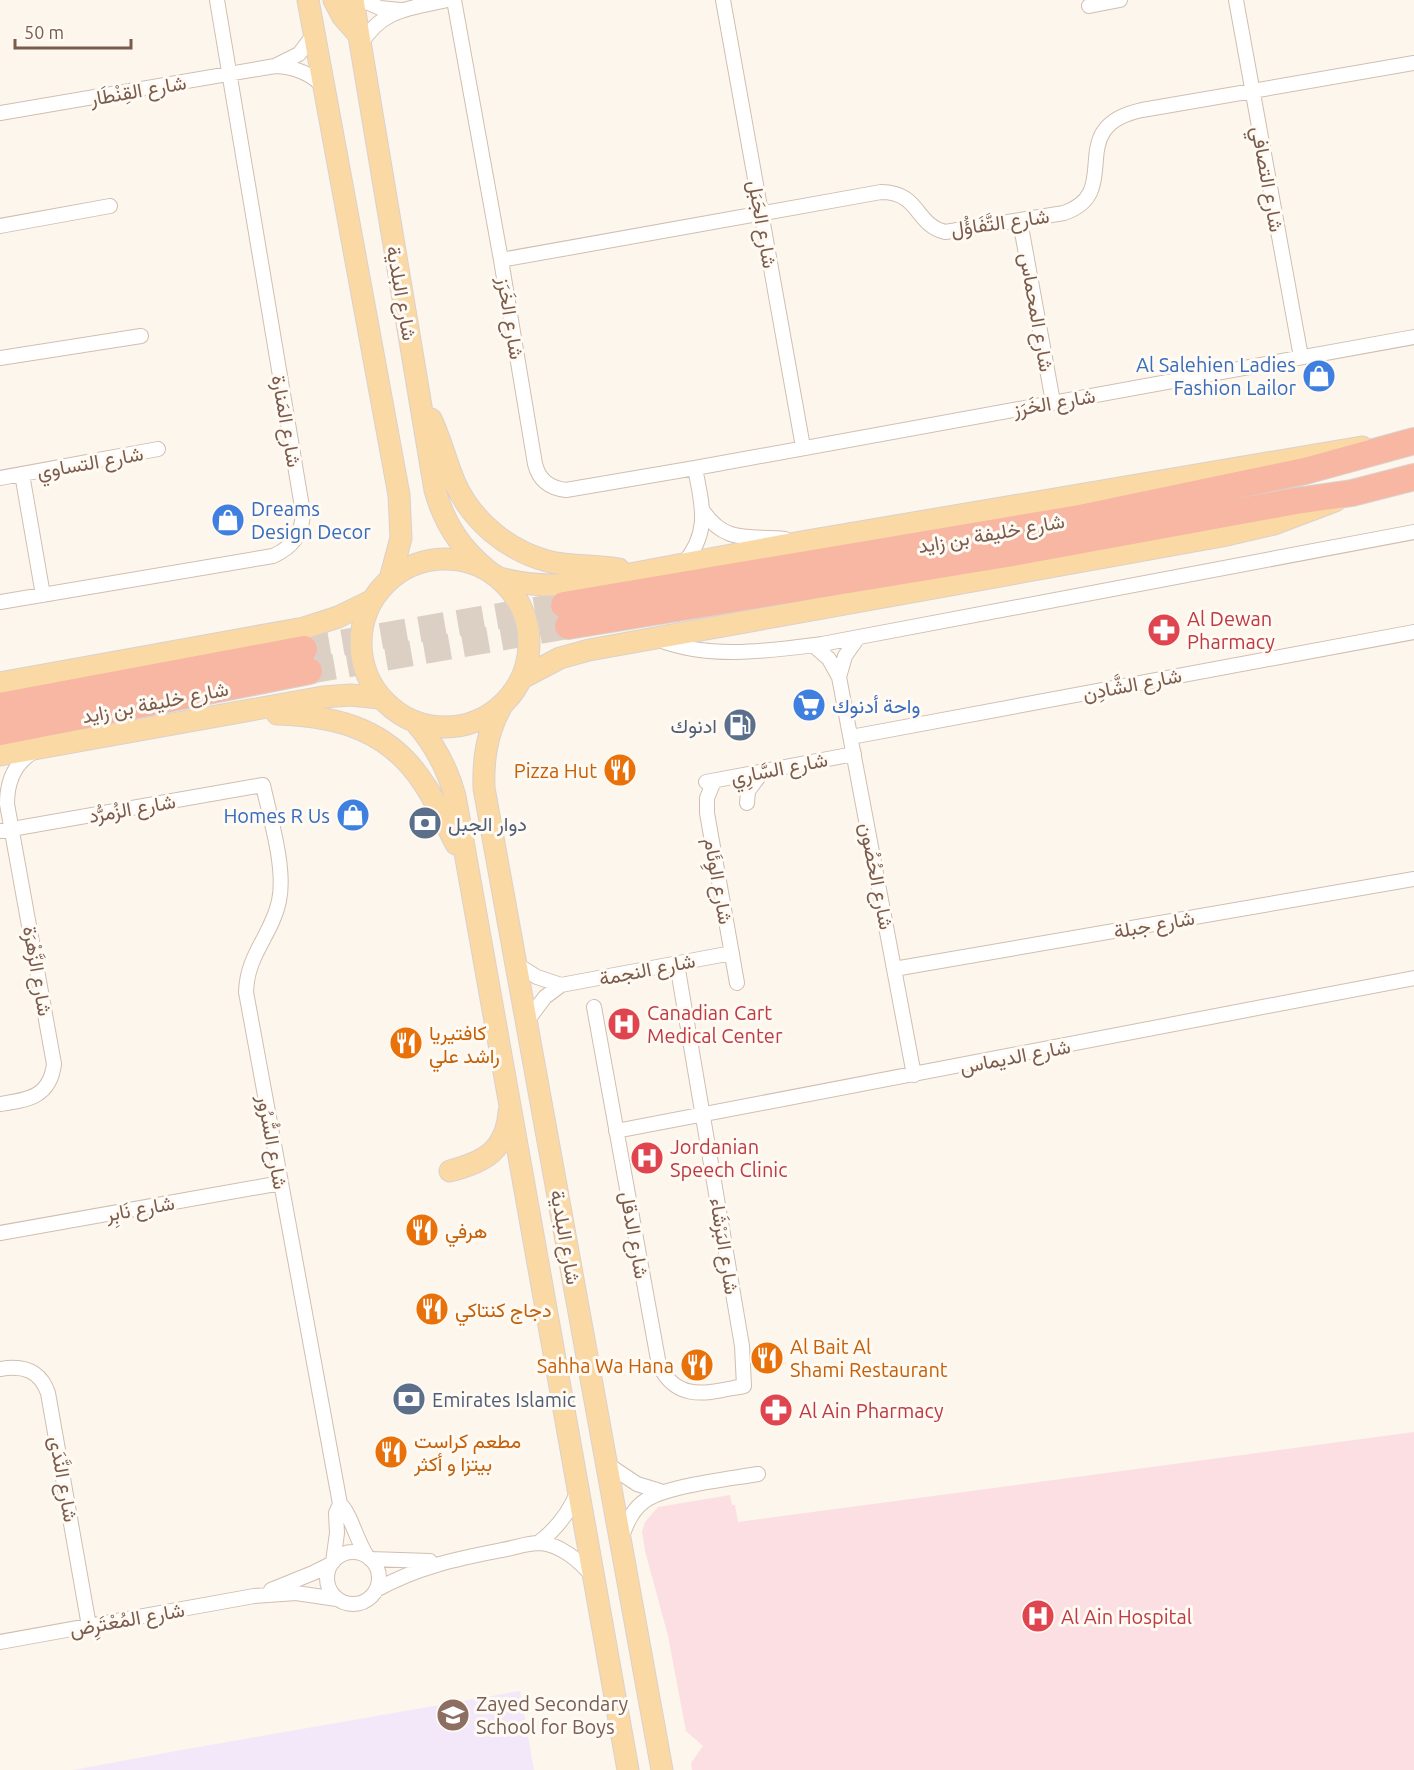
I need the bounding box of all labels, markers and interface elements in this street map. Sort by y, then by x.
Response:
scale bar [15,12,130,50]
text: 50 m [24,22,64,42]
street label: شارع القِنْطَار [87,70,189,113]
street label: شارع التصافي [1241,124,1289,235]
street label: شارع الجَبَل [741,178,782,270]
street label: شارع التَّفَاؤُل [949,204,1051,243]
street label: شارع البلدية [379,244,422,343]
street label: شارع المحماس [1012,251,1059,374]
street label: شارع الخَرَز [490,274,529,361]
place label: Al Salehien Ladies Fashion Lailor [1136,353,1296,399]
shop icon: Al Salehien Ladies Fashion Lailor [1301,358,1337,394]
street label: شارع المَنارة [265,373,306,469]
street label: شارع الخَرَز [1010,383,1097,424]
street label: شارع التساوي [35,441,146,489]
place label: Dreams Design Decor [251,497,371,543]
shop icon: Dreams Design Decor [210,502,246,538]
street label: شارع خليفة بن زايد [916,509,1067,560]
place label: Al Dewan Pharmacy [1187,607,1275,653]
pharmacy icon: Al Dewan Pharmacy [1146,612,1182,648]
street label: شارع الشَّادِن [1080,662,1184,708]
street label: شارع خليفة بن زايد [80,677,231,730]
supermarket icon: واحة أدنوك [791,687,827,723]
place label: واحة أدنوك [832,694,920,719]
fuel station icon: ادنوك [722,707,758,743]
place label: ادنوك [671,714,717,739]
street label: شارع السَّارِي [729,747,831,795]
restaurant icon: Pizza Hut [602,752,638,788]
place label: Pizza Hut [514,759,597,782]
street label: شارع الزُمرُّد [87,789,178,830]
shop icon: Homes R Us [335,797,371,833]
place label: Homes R Us [223,804,330,827]
bank icon: دوار الجبل [407,805,443,841]
place label: دوار الجبل [448,812,527,837]
street label: شارع الحُصُون [852,821,899,932]
street label: شارع الوِئَام [695,836,738,927]
street label: شارع جبلة [1112,906,1197,945]
street label: شارع الزَّهْرَة [16,924,57,1018]
street label: شارع النجمة [597,948,698,993]
place label: Canadian Cart Medical Center [647,1001,783,1047]
hospital icon: Canadian Cart Medical Center [606,1006,642,1042]
place label: كافتيريا راشد علي [429,1021,500,1073]
restaurant icon: كافتيريا راشد علي [388,1025,424,1061]
street label: شارع الديماس [958,1034,1073,1081]
street label: شارع السُّرُور [250,1092,293,1191]
place label: Jordanian Speech Clinic [670,1135,788,1181]
hospital icon: Jordanian Speech Clinic [629,1140,665,1176]
street label: شارع البلدية [543,1188,586,1287]
street label: شارع الدقل [613,1189,654,1281]
street label: شارع نَابِر [103,1191,177,1230]
street label: شارع البَرْشَاء [703,1196,744,1296]
restaurant icon: هرفي [404,1212,440,1248]
place label: هرفي [445,1219,487,1248]
restaurant icon: دجاج كنتاكي [414,1291,450,1327]
place label: دجاج كنتاكي [455,1298,552,1327]
place label: Al Bait Al Shami Restaurant [790,1335,948,1381]
restaurant icon: Al Bait Al Shami Restaurant [749,1340,785,1376]
restaurant icon: Sahha Wa Hana [679,1347,715,1383]
place label: Sahha Wa Hana [537,1354,674,1377]
bank icon: Emirates Islamic [391,1381,427,1417]
place label: Emirates Islamic [432,1388,576,1411]
pharmacy icon: Al Ain Pharmacy [758,1392,794,1428]
place label: Al Ain Pharmacy [799,1399,944,1422]
place label: مطعم كراست بيتزا و أكثر [413,1429,521,1477]
street label: شارع النَّدَى [42,1434,83,1524]
restaurant icon: مطعم كراست بيتزا و أكثر [373,1434,409,1470]
street label: شارع المُعْتَرِض [68,1598,187,1645]
hospital icon: Al Ain Hospital [1020,1598,1056,1634]
place label: Al Ain Hospital [1061,1605,1192,1628]
place label: Zayed Secondary School for Boys [476,1692,628,1738]
school or university icon: Zayed Secondary School for Boys [435,1697,471,1733]

